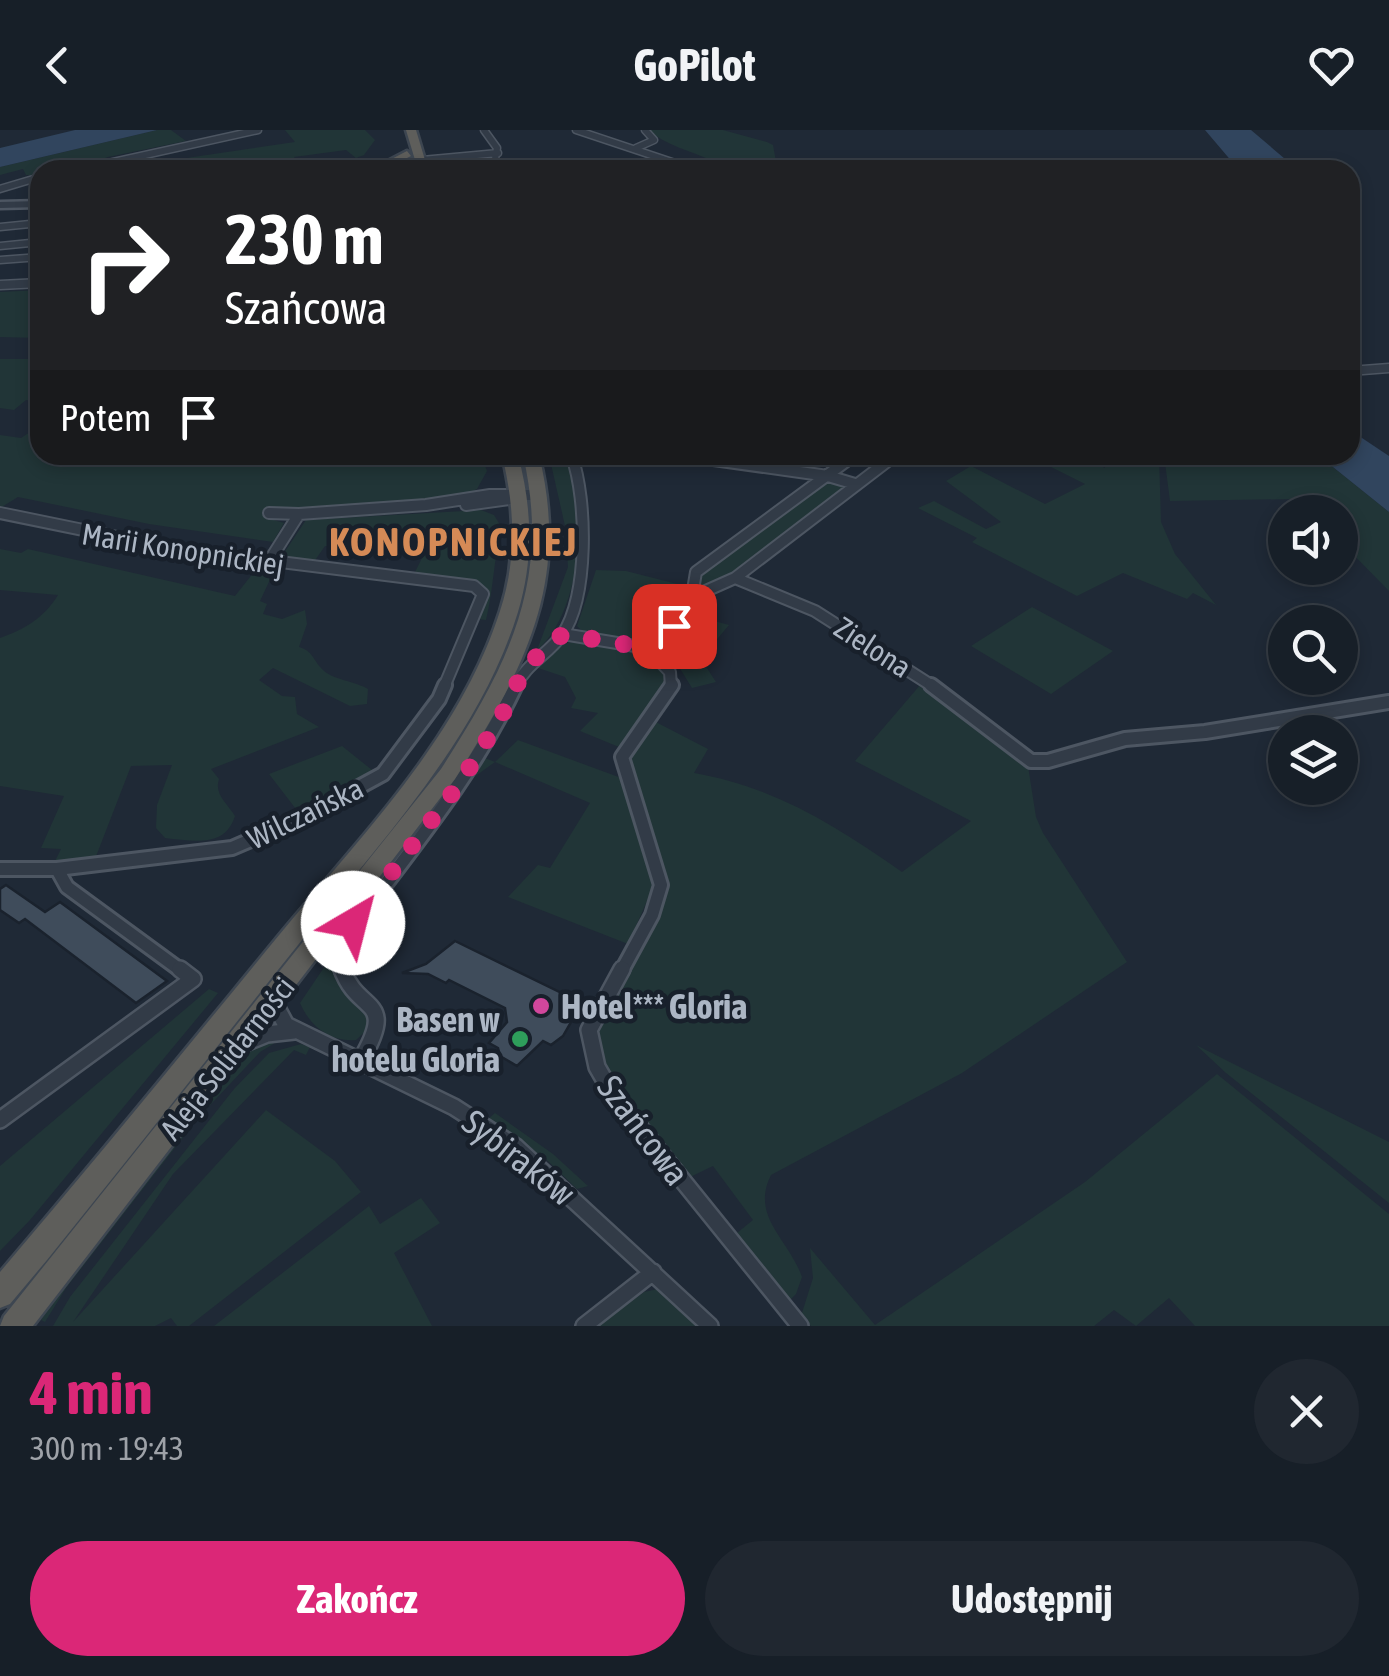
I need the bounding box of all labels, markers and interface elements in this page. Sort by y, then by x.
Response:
icon: back [30,38,85,93]
icon: heart [1304,38,1359,93]
text: GoPilot [633,39,756,91]
text: 230 m [225,199,384,279]
icon: right [60,200,190,330]
text: Szańcowa [225,282,388,334]
icon: arrive [171,390,226,445]
text: Potem [60,396,151,439]
map controls [1268,495,1358,805]
button: sound [1268,495,1358,585]
street label: Marii Konopnickiej [80,516,286,582]
district label: KONOPNICKIEJ [329,519,579,564]
pin [632,584,717,669]
icon: arrive [647,599,702,654]
button: search [1268,605,1358,695]
street label: Zielona [828,610,918,684]
button: layers [1268,715,1358,805]
street label: Wilczańska [242,770,368,856]
position arrow [301,871,405,975]
street label: Aleja Solidarności [153,970,301,1146]
place label: Hotel*** Gloria [561,986,747,1026]
marker: Hotel*** Gloria [530,995,552,1017]
place label: Basen w hotelu Gloria [331,999,500,1079]
marker: Basen w hotelu Gloria [509,1028,531,1050]
street label: Szańcowa [590,1067,698,1193]
street label: Sybiraków [455,1101,583,1213]
text: 4 min [30,1358,153,1427]
button: close [1254,1359,1359,1464]
text: 300 m · 19:43 [30,1430,184,1467]
button: Zakończ [30,1541,685,1656]
button: Udostępnij [705,1541,1359,1656]

